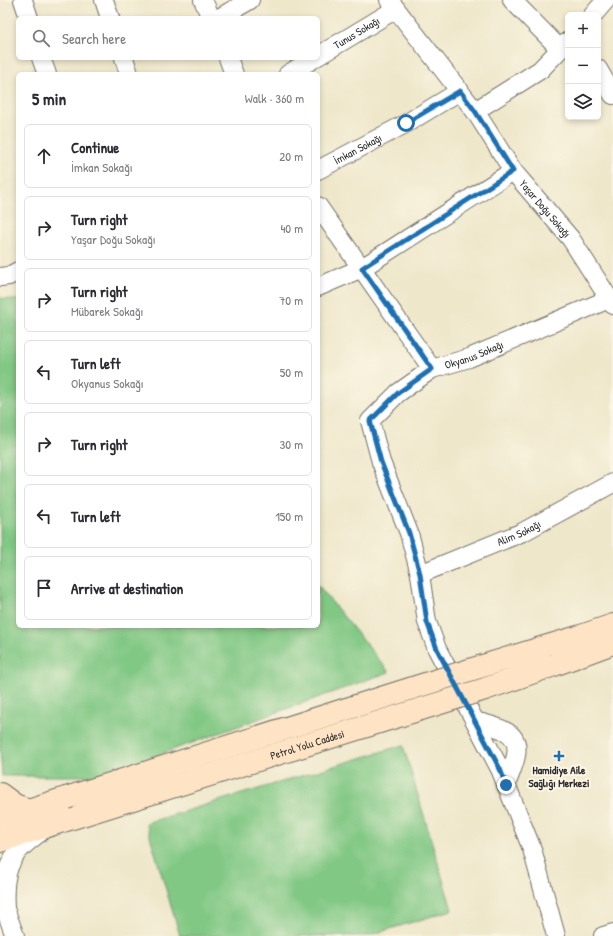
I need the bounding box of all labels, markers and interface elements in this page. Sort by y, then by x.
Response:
map controls [565,12,601,120]
button: + [565,12,601,48]
street label: Tunus Sokağı [331,13,382,52]
search box [16,16,320,60]
icon: search [30,27,52,49]
text: Search here [62,28,126,49]
button: − [565,48,601,84]
button: layers [565,84,601,120]
text: 5 min [32,87,66,110]
text: Walk · 360 m [245,89,304,107]
route start [397,114,415,132]
street label: İmkan Sokağı [331,131,384,167]
text: Continue [71,137,119,158]
icon: ahead [33,145,55,167]
text: 20 m [279,147,303,165]
text: İmkan Sokağı [71,158,133,176]
street label: Yaşar Doğu Sokağı [517,177,574,241]
text: Turn right [71,209,127,230]
icon: right [33,217,55,239]
text: 40 m [280,219,303,237]
text: Yaşar Doğu Sokağı [71,230,156,248]
text: Turn right [71,281,127,302]
icon: right [33,289,55,311]
text: 70 m [279,291,303,309]
text: Mübarek Sokağı [71,302,143,320]
street label: Okyanus Sokağı [443,337,505,372]
text: Turn left [71,353,121,374]
icon: left [33,361,55,383]
text: 50 m [280,363,303,381]
text: Okyanus Sokağı [71,374,144,392]
icon: right [33,433,55,455]
text: Turn right [71,434,127,455]
text: 30 m [280,435,303,453]
icon: left [33,505,55,527]
text: Turn left [71,506,121,527]
text: 150 m [275,507,303,525]
street label: Alim Sokağı [495,517,543,549]
icon: arrive [33,577,55,599]
text: Arrive at destination [71,578,183,599]
street label: Petrol Yolu Caddesi [268,726,346,763]
marker: Hamidiye Aile Sağlığı Merkezi [553,750,565,762]
place label: Hamidiye Aile Sağlığı Merkezi [529,763,589,791]
route end [497,776,515,794]

